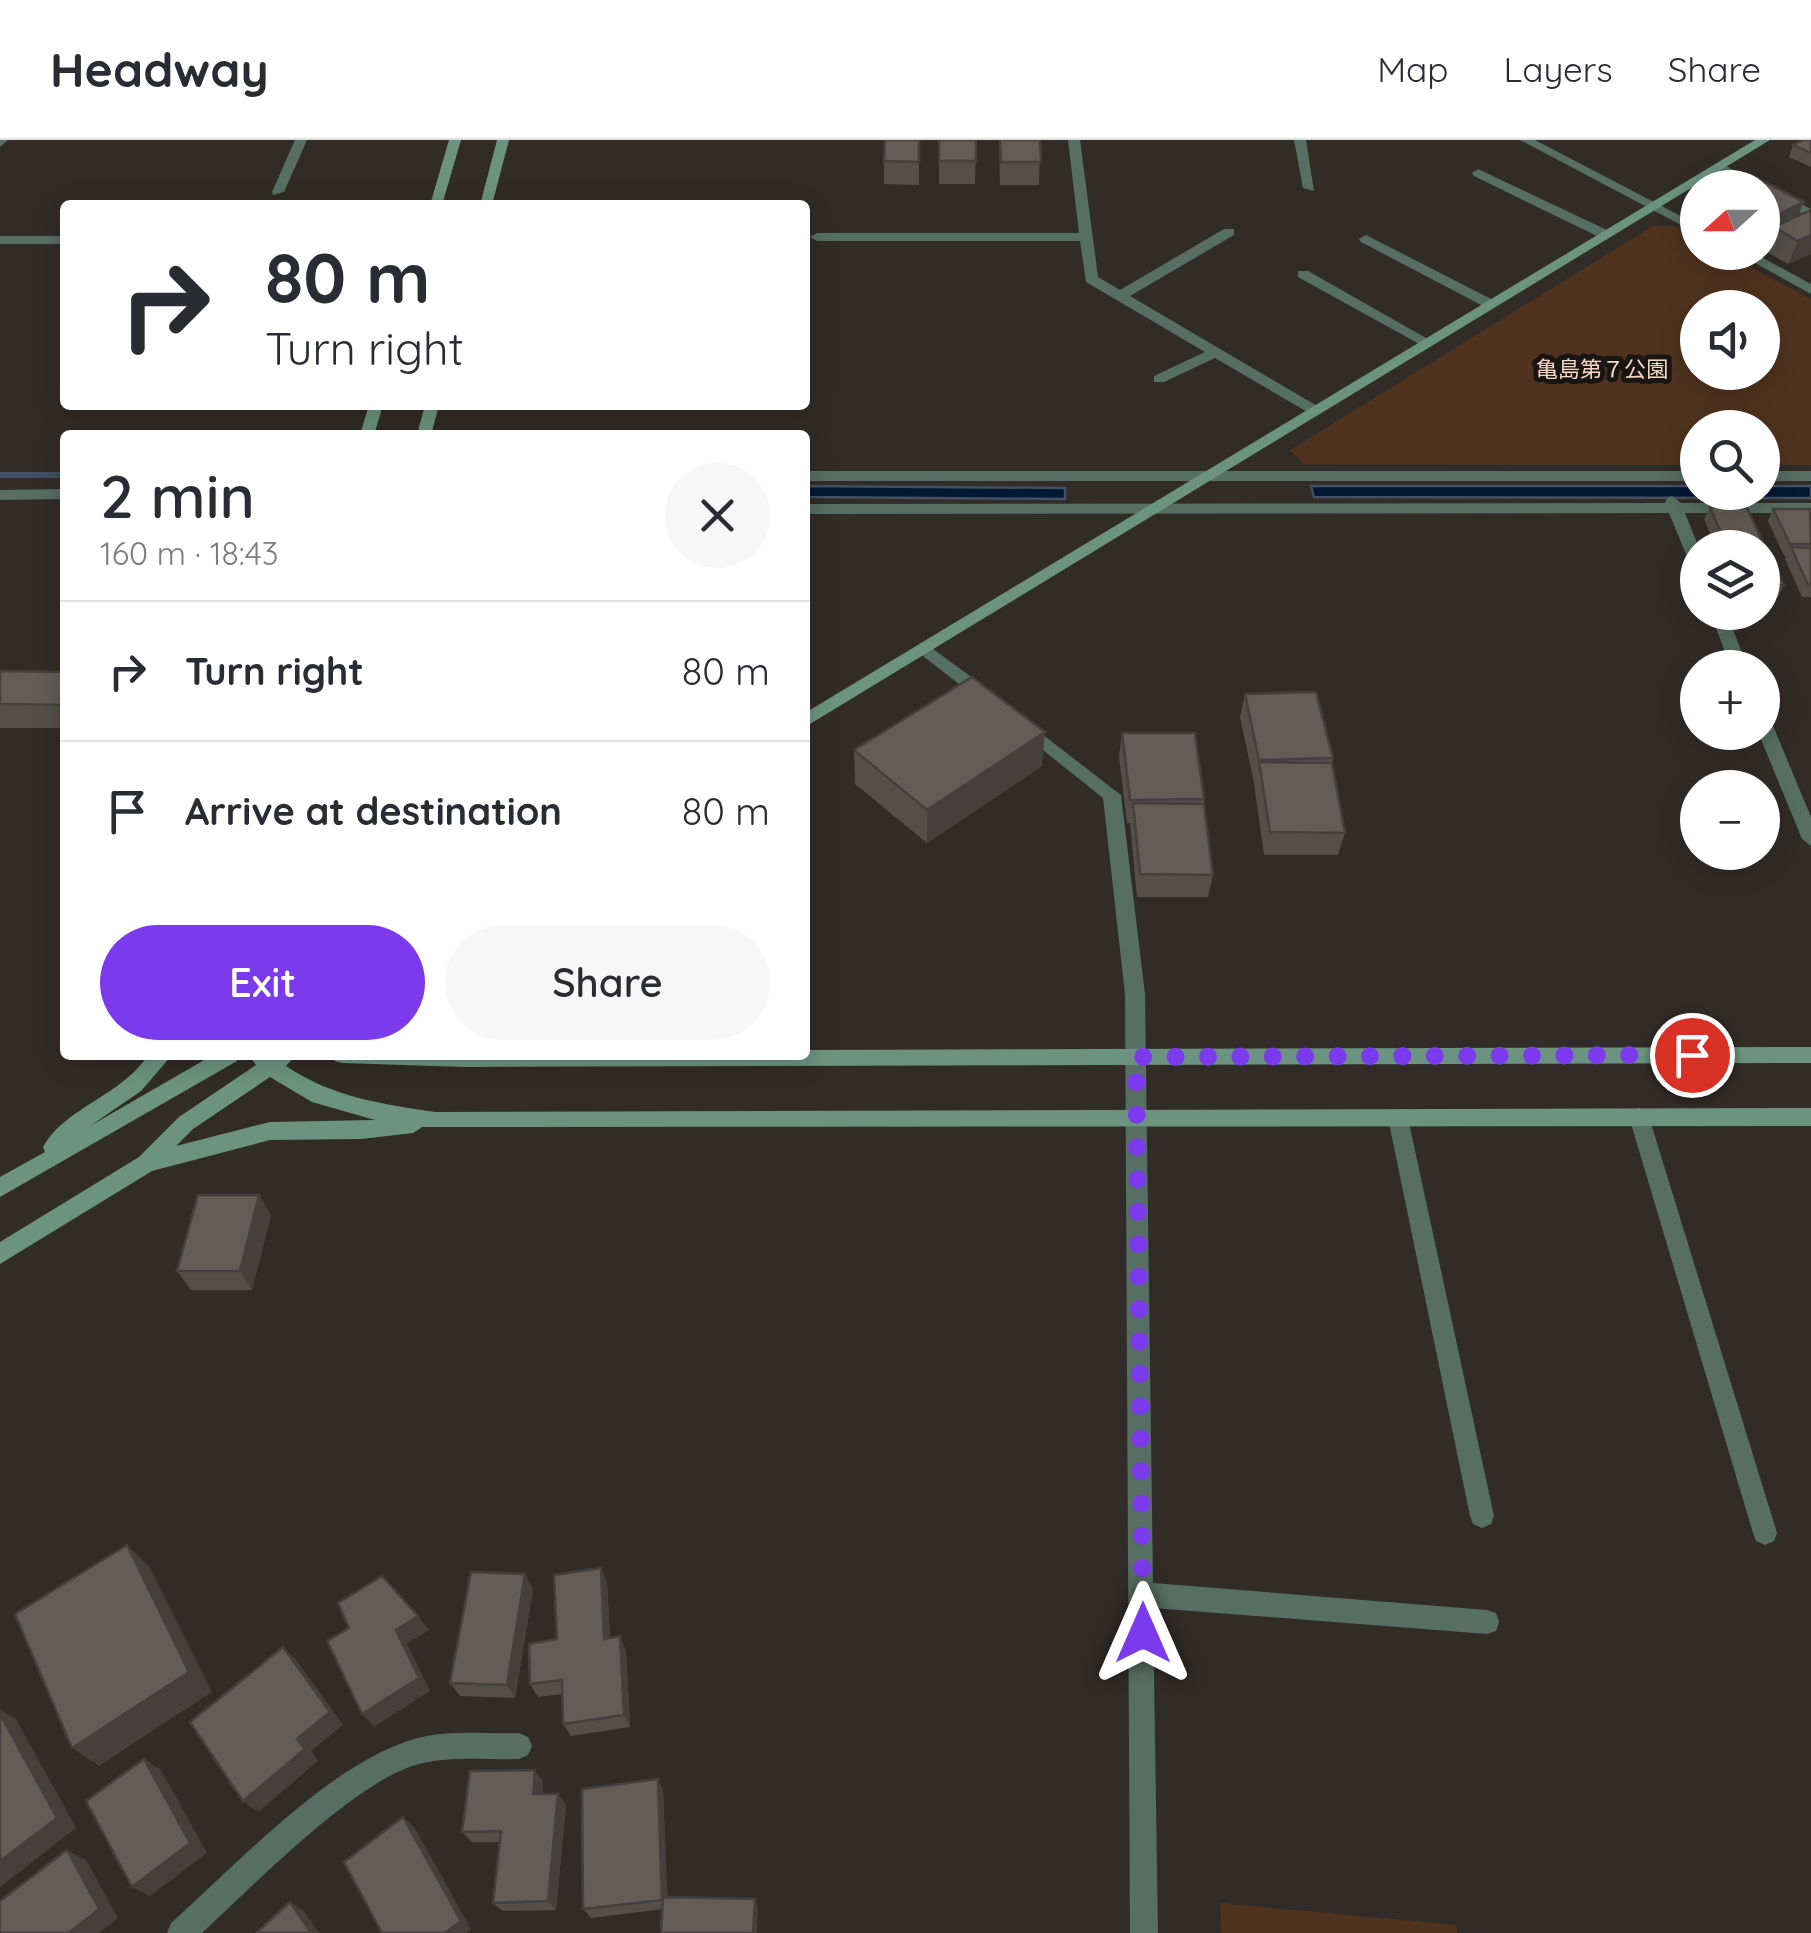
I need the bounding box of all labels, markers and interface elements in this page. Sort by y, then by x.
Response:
text: Headway [50,39,269,99]
text: Map [1377,47,1449,91]
text: Layers [1504,47,1613,91]
text: Share [1668,47,1761,91]
north arrow [1680,170,1780,270]
map controls [1680,170,1780,870]
text: 80 m [265,233,430,321]
icon: right [100,240,230,370]
button: sound [1680,290,1780,390]
text: Turn right [265,320,464,376]
park label: 亀島第７公園 [1536,355,1668,383]
button: search [1680,410,1780,510]
text: 2 min [100,458,255,533]
button: close [665,463,770,568]
button: layers [1680,530,1780,630]
text: 160 m · 18:43 [100,533,278,573]
icon: right [100,644,155,699]
text: Turn right [185,647,364,695]
text: 80 m [682,647,770,695]
button: + [1680,650,1780,750]
button: − [1680,770,1780,870]
icon: arrive [100,784,155,839]
text: Arrive at destination [185,787,562,835]
text: 80 m [682,787,770,835]
button: Exit [100,925,425,1040]
button: Share [445,925,770,1040]
pin [1650,1013,1735,1098]
icon: arrive [1665,1028,1720,1083]
position arrow [1091,1581,1195,1685]

